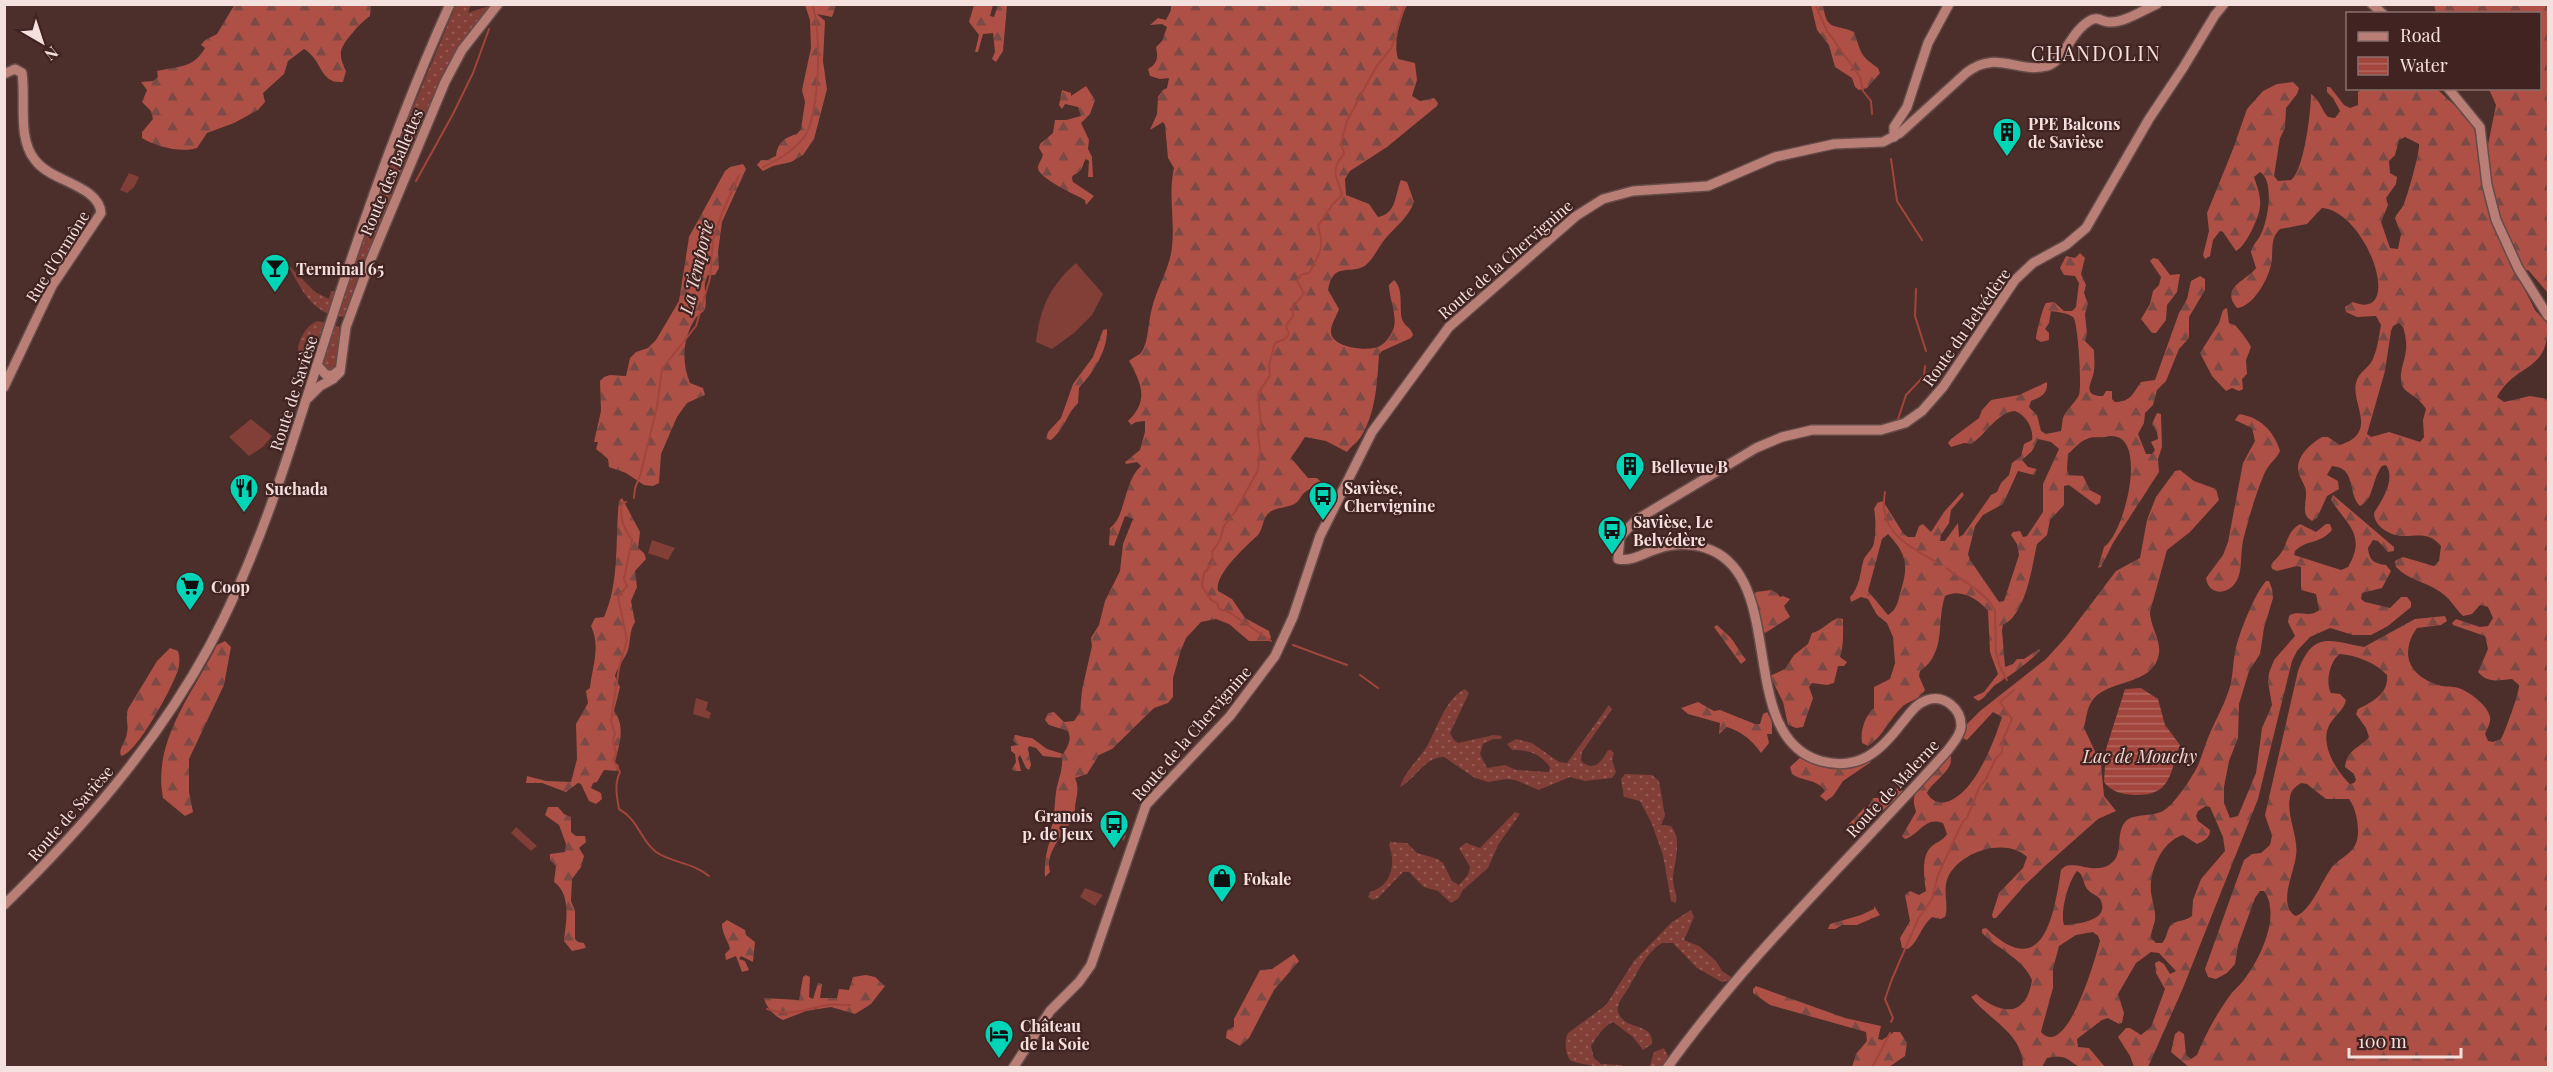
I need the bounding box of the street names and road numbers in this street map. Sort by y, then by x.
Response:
street label: Route des Ballettes [355,105,427,239]
street label: Route de la Chervignine [1433,195,1577,323]
street label: Rue d'Ormône [21,206,93,306]
street label: Route du Belvédère [1917,264,2015,390]
street label: Route de Savièse [264,333,322,453]
street label: Route de la Chervignine [1127,661,1255,805]
street label: Route de Malerne [1841,735,1943,841]
street label: Route de Savièse [23,761,117,865]

